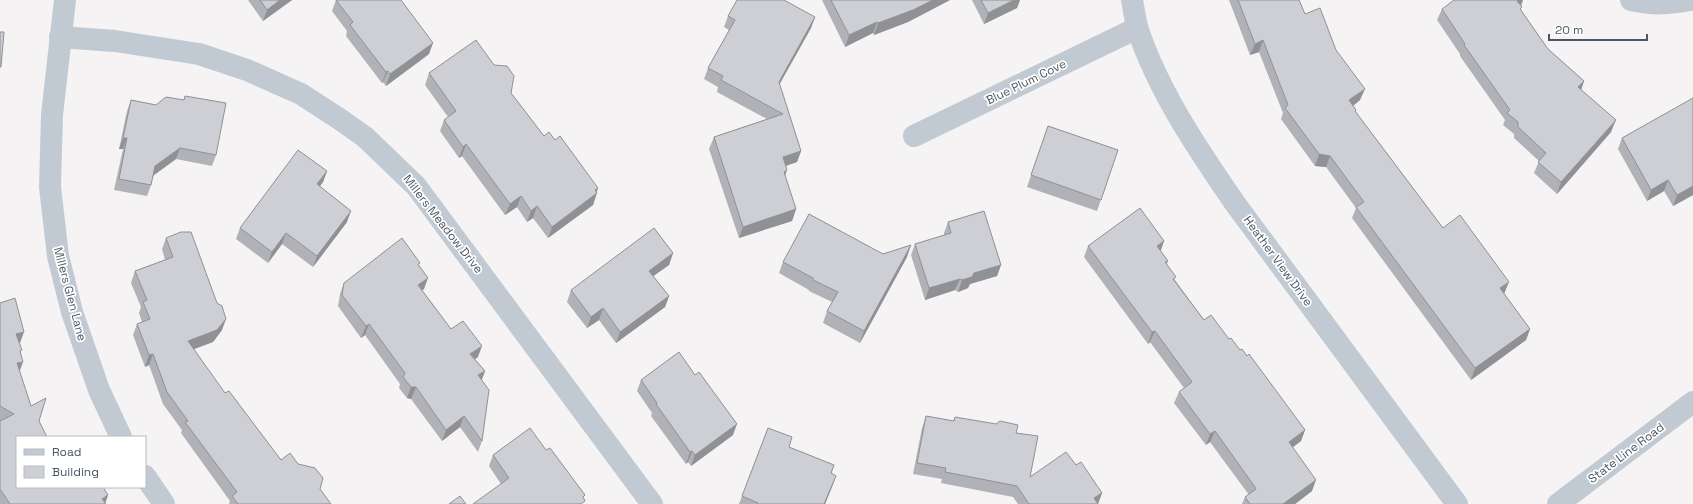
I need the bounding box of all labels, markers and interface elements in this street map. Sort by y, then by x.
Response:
scale bar [1549,16,1647,42]
text: 20 m [1555,22,1583,38]
street label: Blue Plum Cove [983,56,1069,108]
street label: Millers Meadow Drive [400,171,486,277]
street label: Heather View Drive [1240,213,1316,309]
street label: Millers Glen Lane [50,245,90,343]
street label: State Line Road [1585,419,1667,487]
legend [16,436,146,488]
text: Road [52,444,81,460]
text: Building [52,464,99,480]

